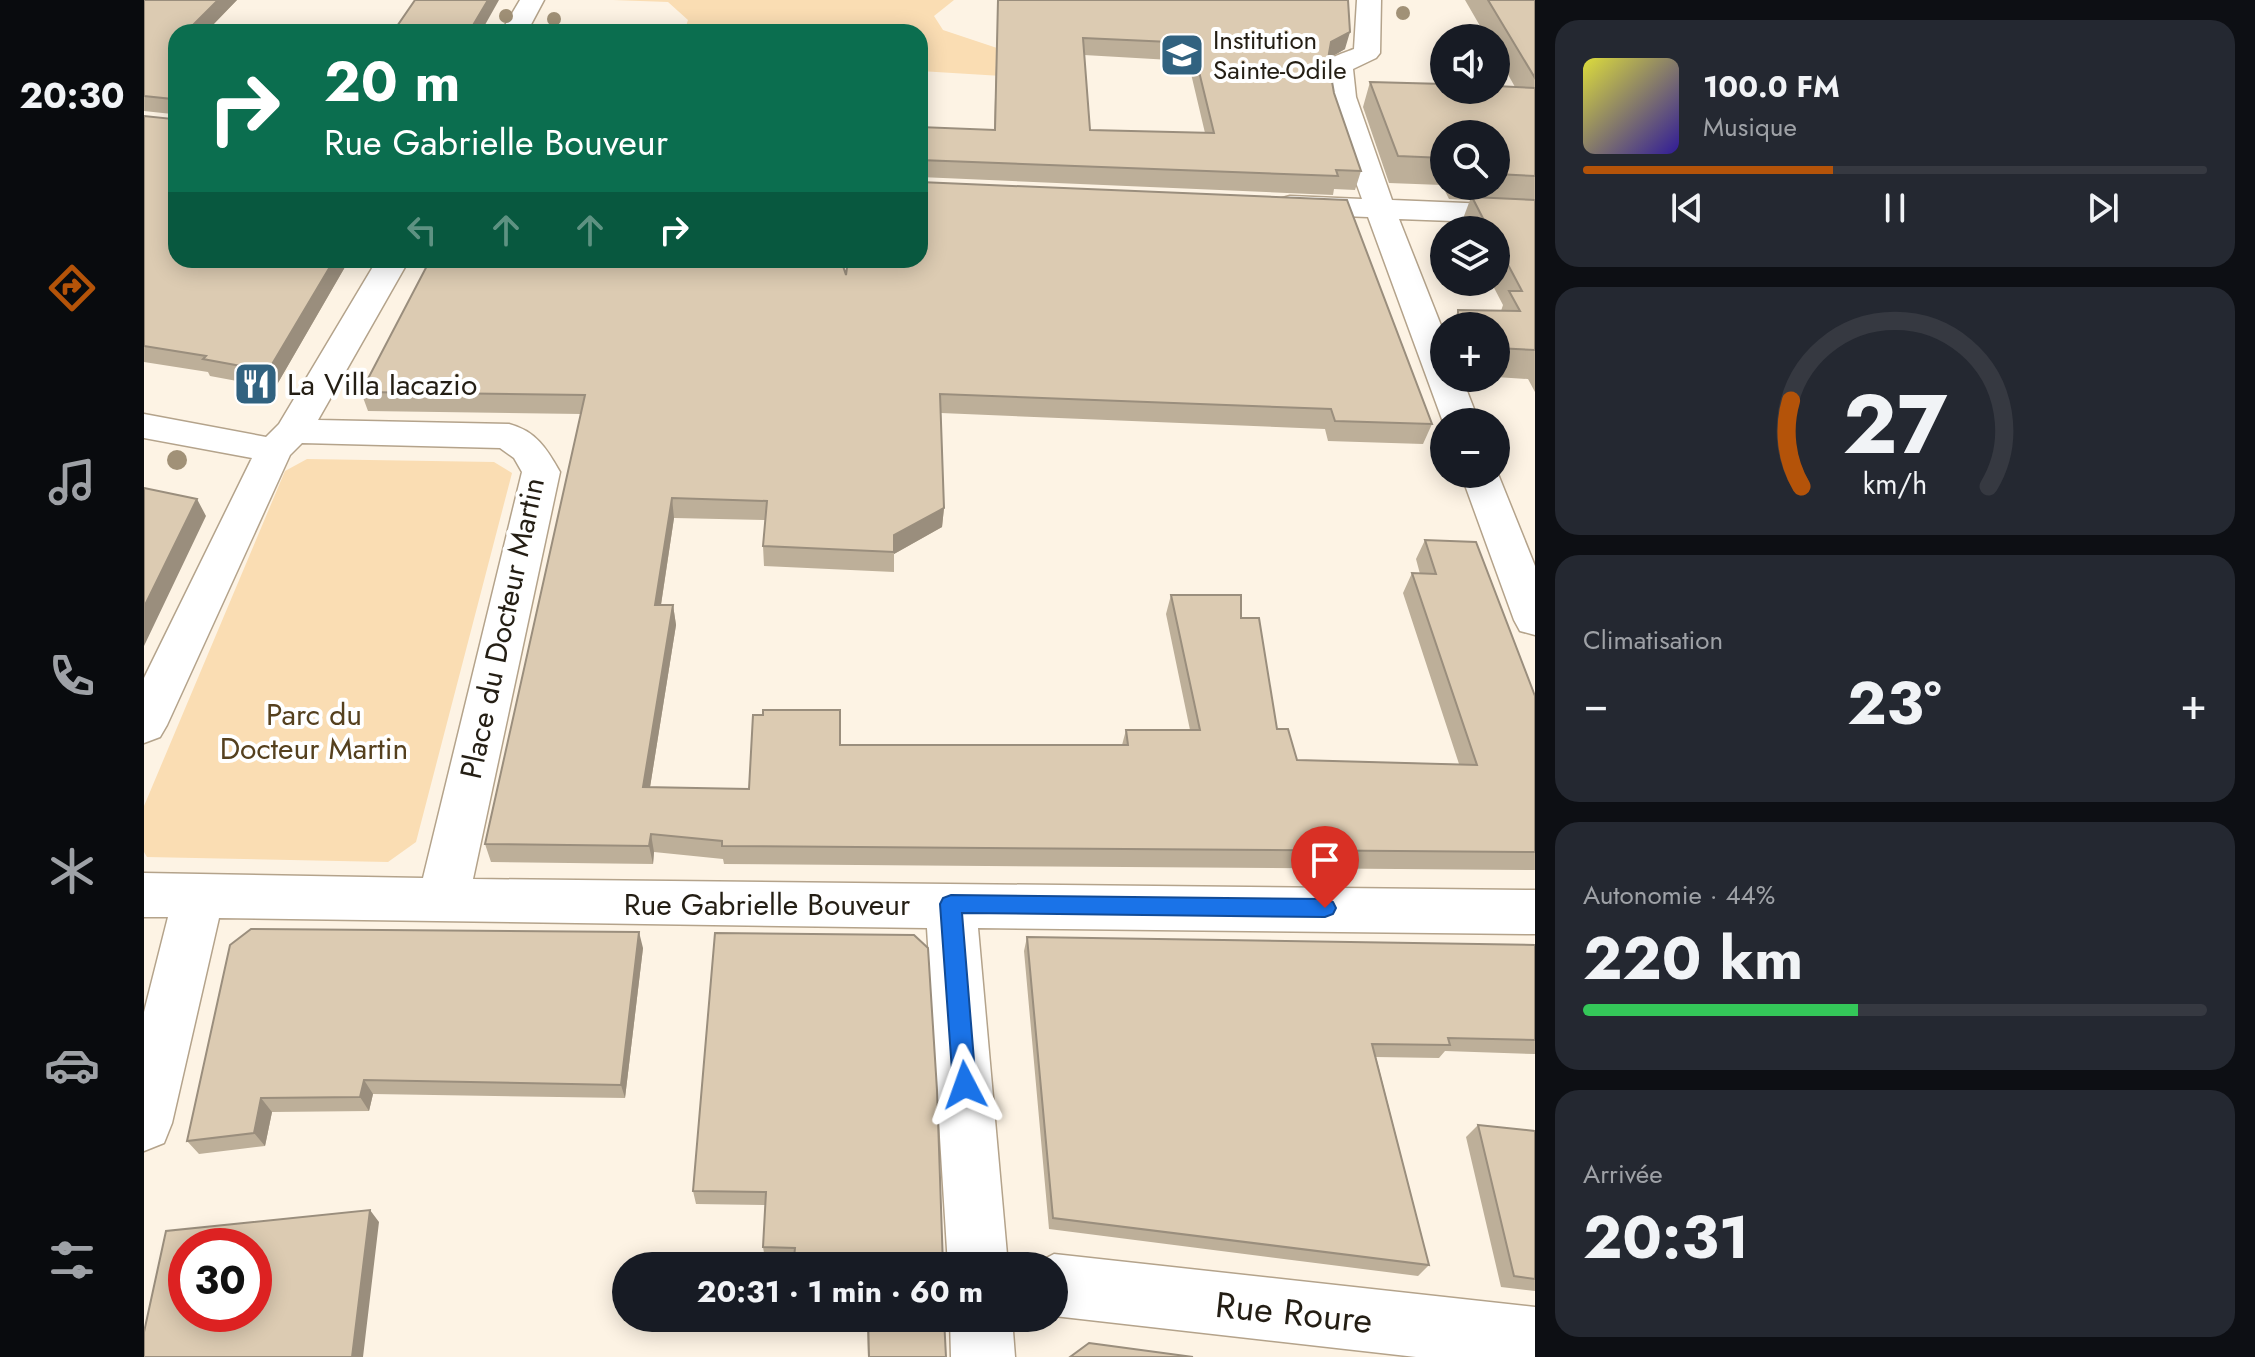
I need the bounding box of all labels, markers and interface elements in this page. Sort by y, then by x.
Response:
place label: Institution Sainte-Odile [1213,21,1347,89]
map controls [1430,24,1510,488]
button: sound [1430,24,1510,104]
school or university icon: Institution Sainte-Odile [1158,31,1206,79]
text: 20 m [324,41,461,122]
icon: right [192,56,296,160]
text: 100.0 FM [1703,65,1840,108]
text: 20:30 [19,69,125,121]
text: Musique [1703,108,1797,146]
text: Rue Gabrielle Bouveur [324,116,668,168]
button: search [1430,120,1510,200]
icon: previous [1665,186,1709,230]
icon: pause [1873,186,1917,230]
icon: next [2081,186,2125,230]
icon: left [400,208,444,252]
icon: ahead [484,208,528,252]
icon: ahead [568,208,612,252]
icon: right [652,208,696,252]
button: layers [1430,216,1510,296]
icon: directions [44,260,100,316]
button: + [1430,312,1510,392]
restaurant icon: La Villa Iacazio [232,360,280,408]
place label: La Villa Iacazio [287,363,477,406]
text: 27 [1843,364,1947,484]
button: − [1430,408,1510,488]
icon: music [44,454,100,510]
text: km/h [1863,463,1927,505]
street label: Place du Docteur Martin [449,473,555,783]
text: Climatisation [1583,621,1723,659]
icon: phone [44,648,100,704]
text: 23° [1847,660,1942,747]
text: − [1583,672,1609,736]
text: + [2180,672,2207,736]
park label: Parc du Docteur Martin [220,693,408,770]
pin [1291,826,1359,908]
icon: arrive [1303,838,1347,882]
icon: climate [44,843,100,899]
text: Autonomie · 44% [1583,876,1775,914]
street label: Rue Gabrielle Bouveur [624,883,911,926]
text: 220 km [1583,915,1803,1002]
icon: car [44,1037,100,1093]
position arrow [923,1043,1007,1127]
text: Arrivée [1583,1155,1663,1193]
text: 20:31 [1583,1194,1749,1281]
speed limit sign: 30 [168,1228,272,1332]
icon: filters [44,1232,100,1288]
text: 20:31 · 1 min · 60 m [697,1270,983,1313]
street label: Rue Roure [1213,1278,1375,1346]

